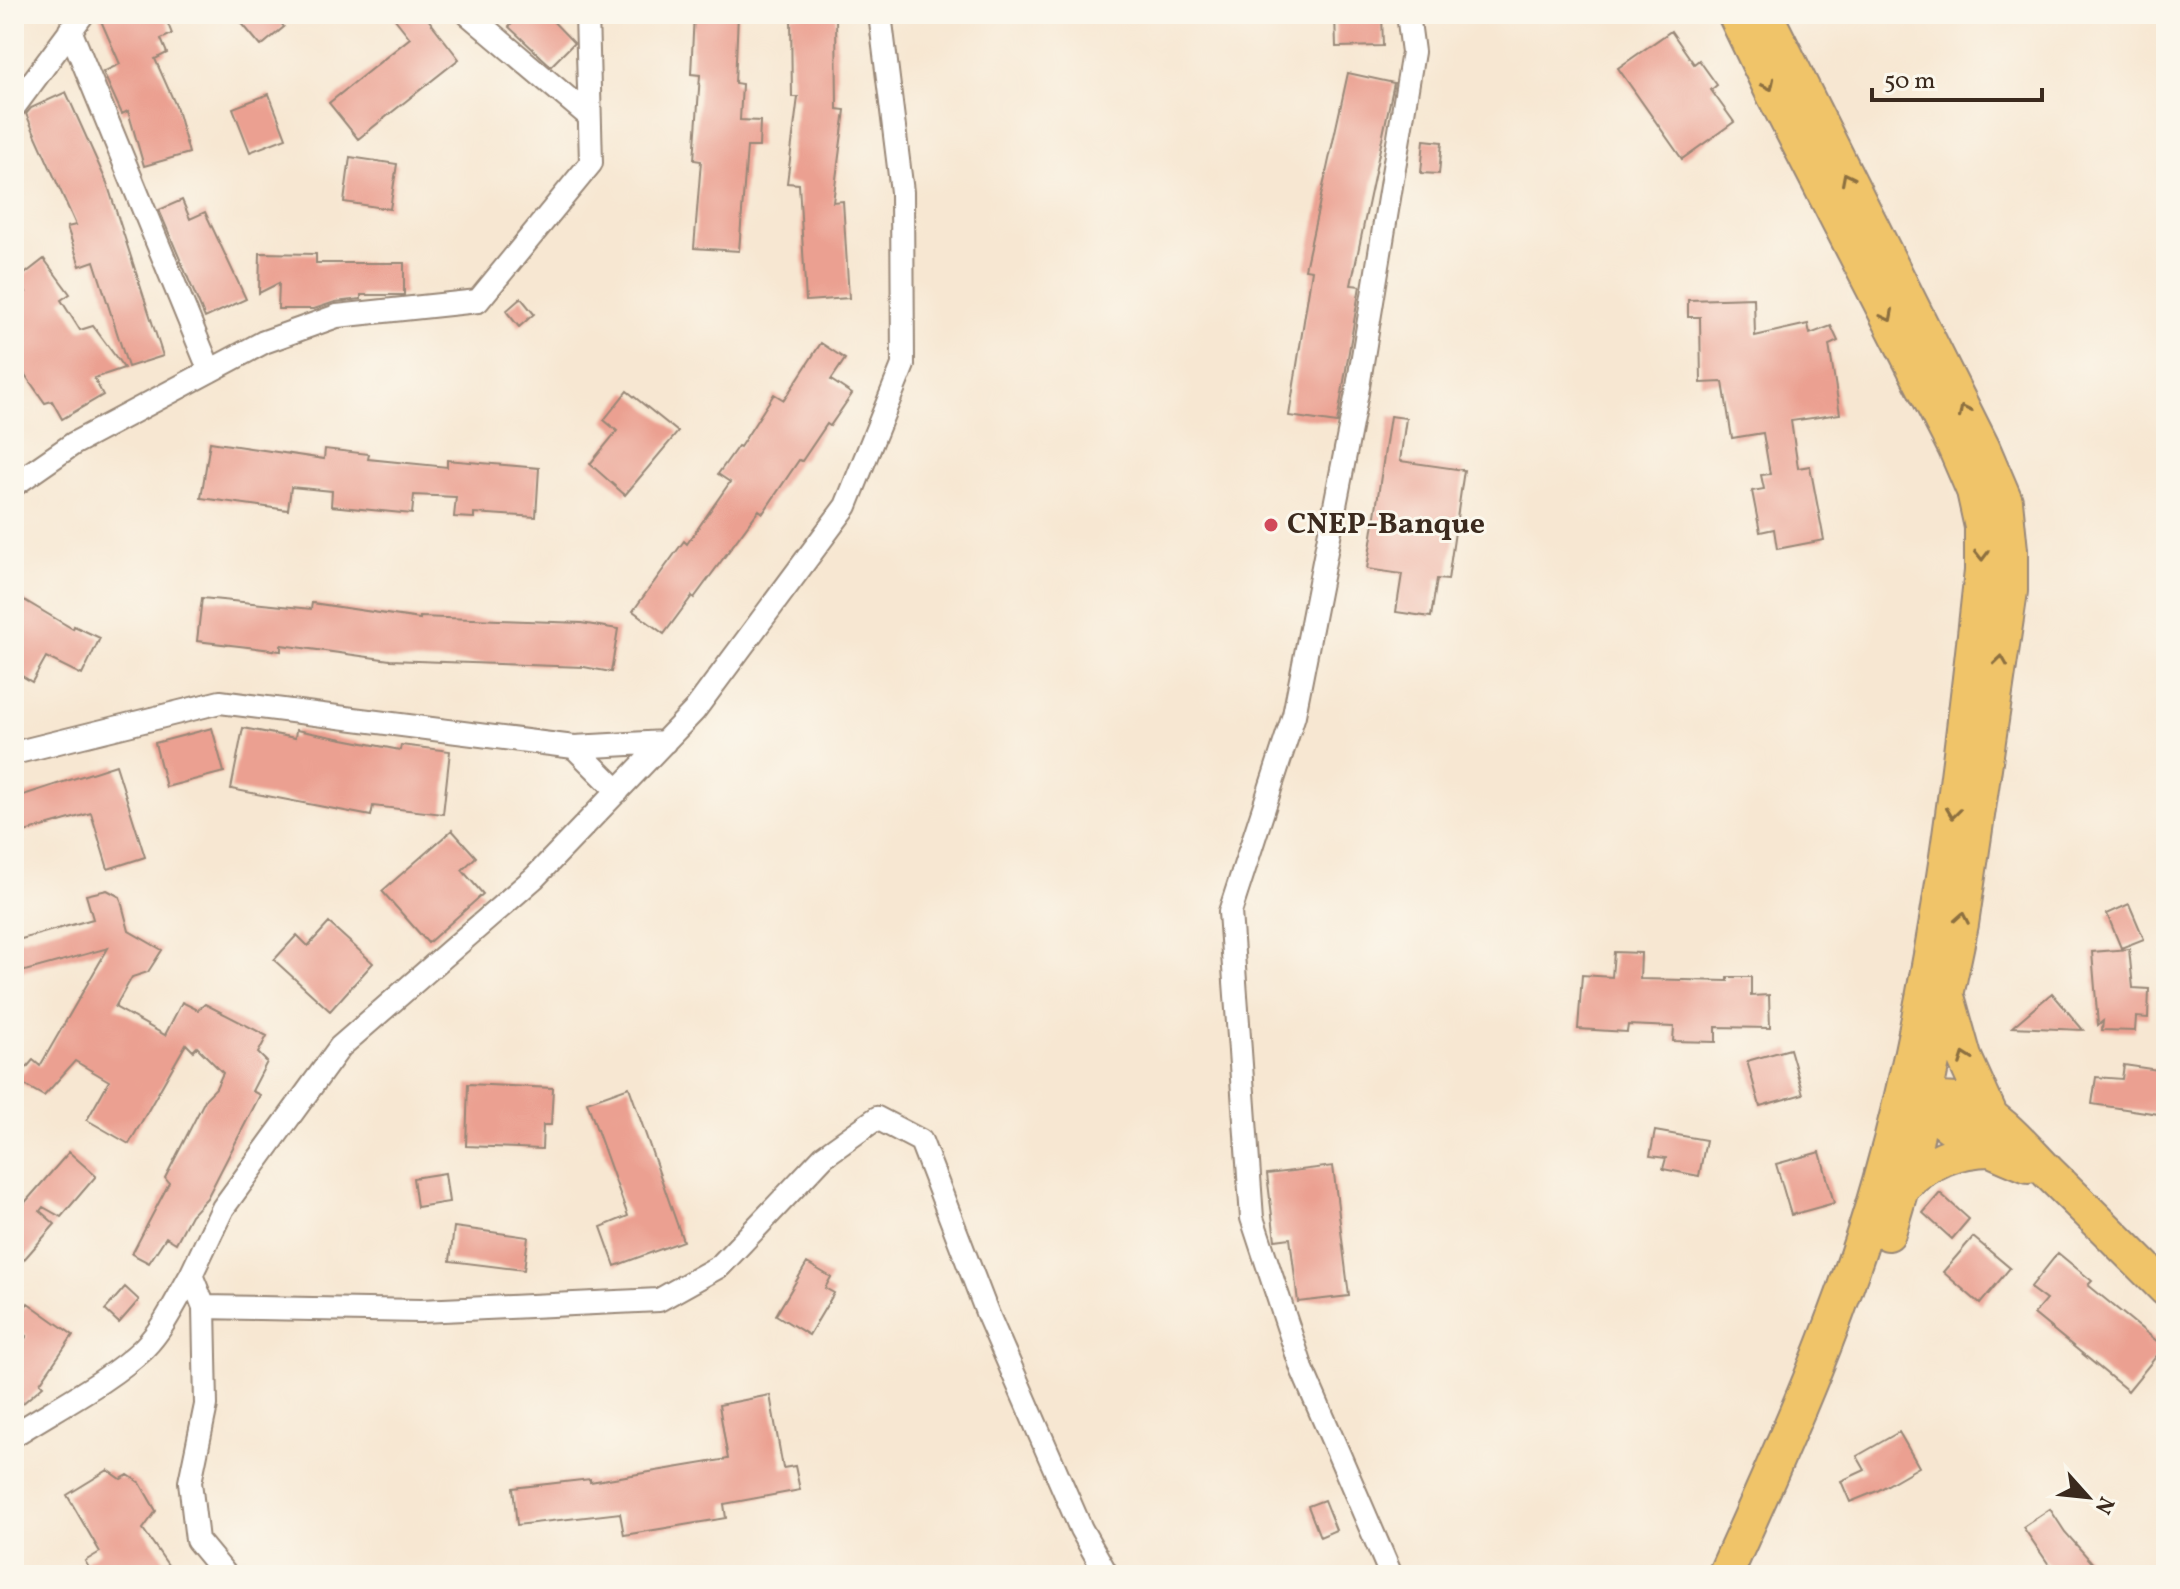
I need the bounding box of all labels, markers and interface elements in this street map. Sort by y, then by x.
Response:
scale bar [1872,52,2042,102]
text: 50 m [1884,65,1936,99]
one-way arrow [1759,76,1775,91]
one-way arrow [1841,172,1857,187]
one-way arrow [1878,307,1893,322]
one-way arrow [1958,404,1973,419]
place label: CNEP-Banque [1287,504,1485,546]
marker: CNEP-Banque [1262,516,1280,534]
one-way arrow [1973,549,1991,562]
one-way arrow [1992,654,2009,668]
one-way arrow [1944,807,1961,820]
one-way arrow [1952,911,1969,924]
one-way arrow [1958,1052,1975,1066]
north arrow [2048,1457,2128,1537]
text: N [2086,1491,2121,1519]

